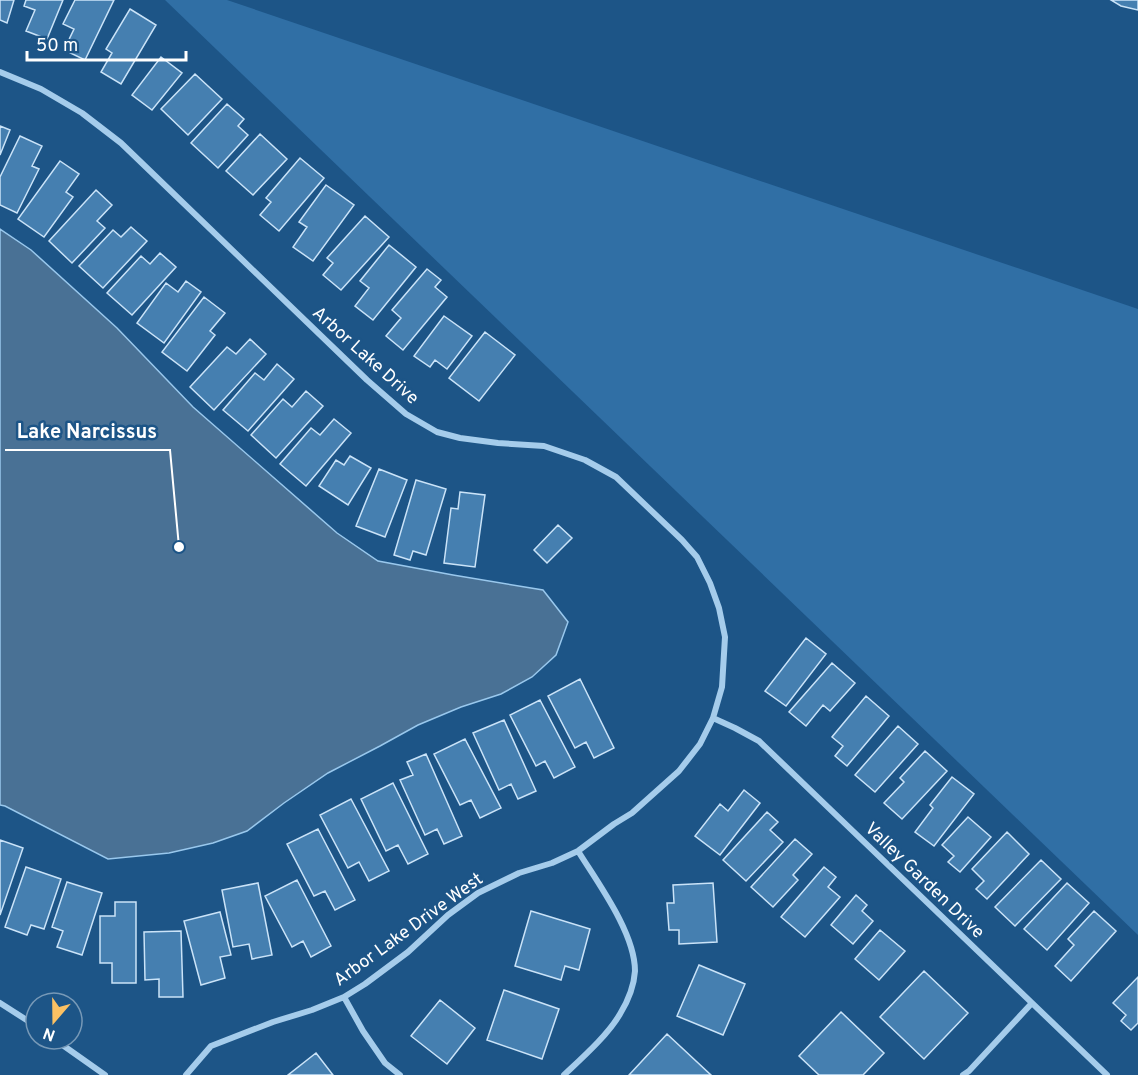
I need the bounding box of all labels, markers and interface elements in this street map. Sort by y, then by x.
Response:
scale bar [27,24,186,62]
text: 50 m [36,35,78,58]
street label: Arbor Lake Drive [307,302,423,410]
callout: Lake Narcissus [5,412,170,450]
text: Lake Narcissus [17,420,157,446]
street label: Valley Garden Drive [859,818,989,944]
street label: Arbor Lake Drive West [330,868,488,992]
north arrow [24,991,84,1051]
text: N [41,1022,58,1045]

